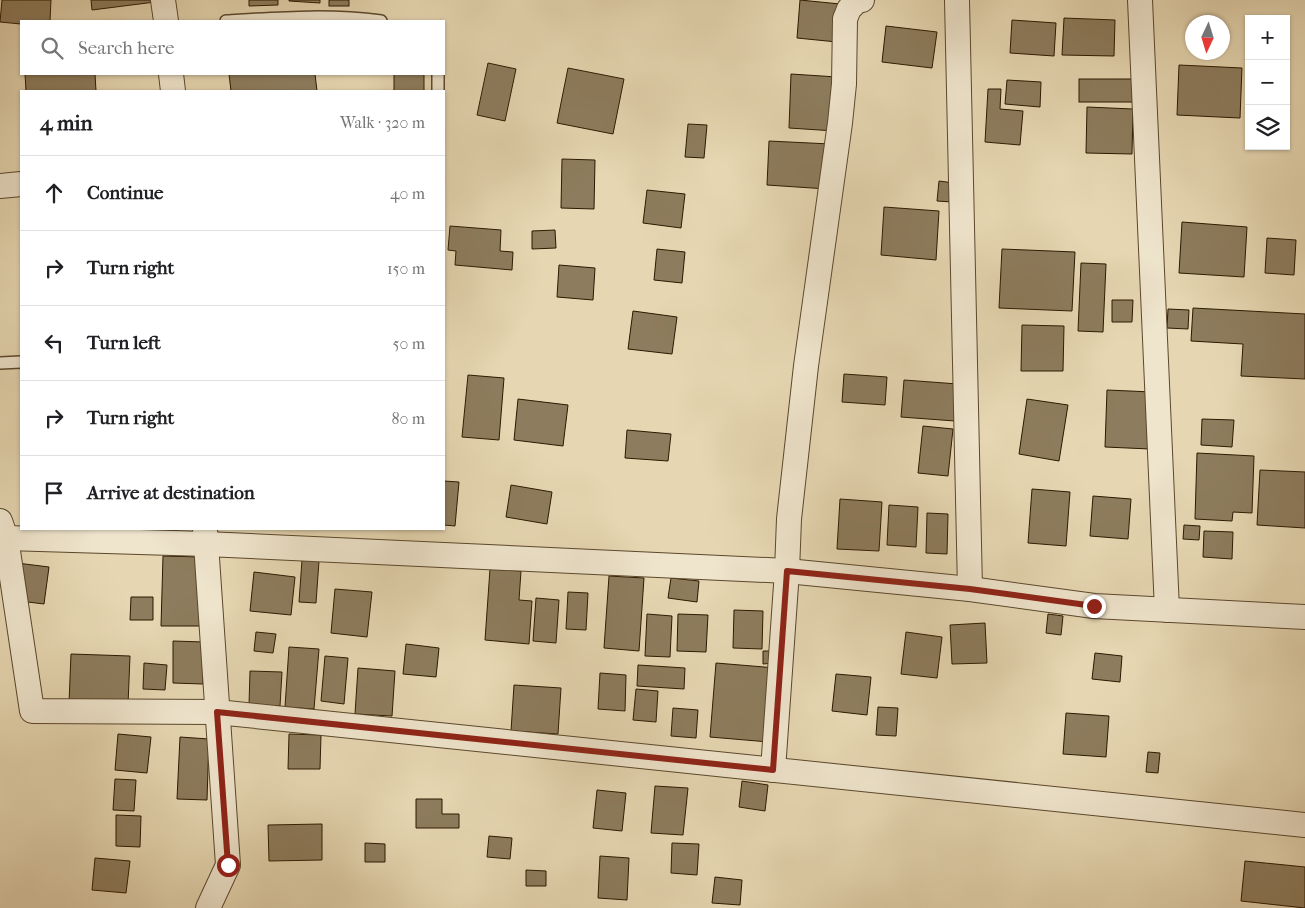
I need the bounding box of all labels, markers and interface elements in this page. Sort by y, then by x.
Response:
north arrow [1185,15,1230,60]
map controls [1245,15,1290,150]
button: + [1245,15,1290,60]
search box [20,20,445,75]
icon: search [38,34,66,62]
text: Search here [78,37,174,59]
button: − [1245,60,1290,105]
button: layers [1245,105,1290,150]
text: 4 min [40,111,93,135]
text: Walk · 320 m [340,113,425,132]
icon: ahead [40,179,68,207]
text: Continue [87,182,163,204]
text: 40 m [390,184,425,203]
icon: right [40,254,68,282]
text: Turn right [87,257,174,279]
text: 150 m [387,259,425,278]
icon: left [40,329,68,357]
text: Turn left [87,332,161,354]
text: 50 m [393,334,425,353]
icon: right [40,404,68,432]
text: Turn right [87,407,174,429]
text: 80 m [391,409,425,428]
icon: arrive [40,479,68,507]
text: Arrive at destination [87,482,255,504]
route end [1083,595,1106,618]
route start [217,854,240,877]

